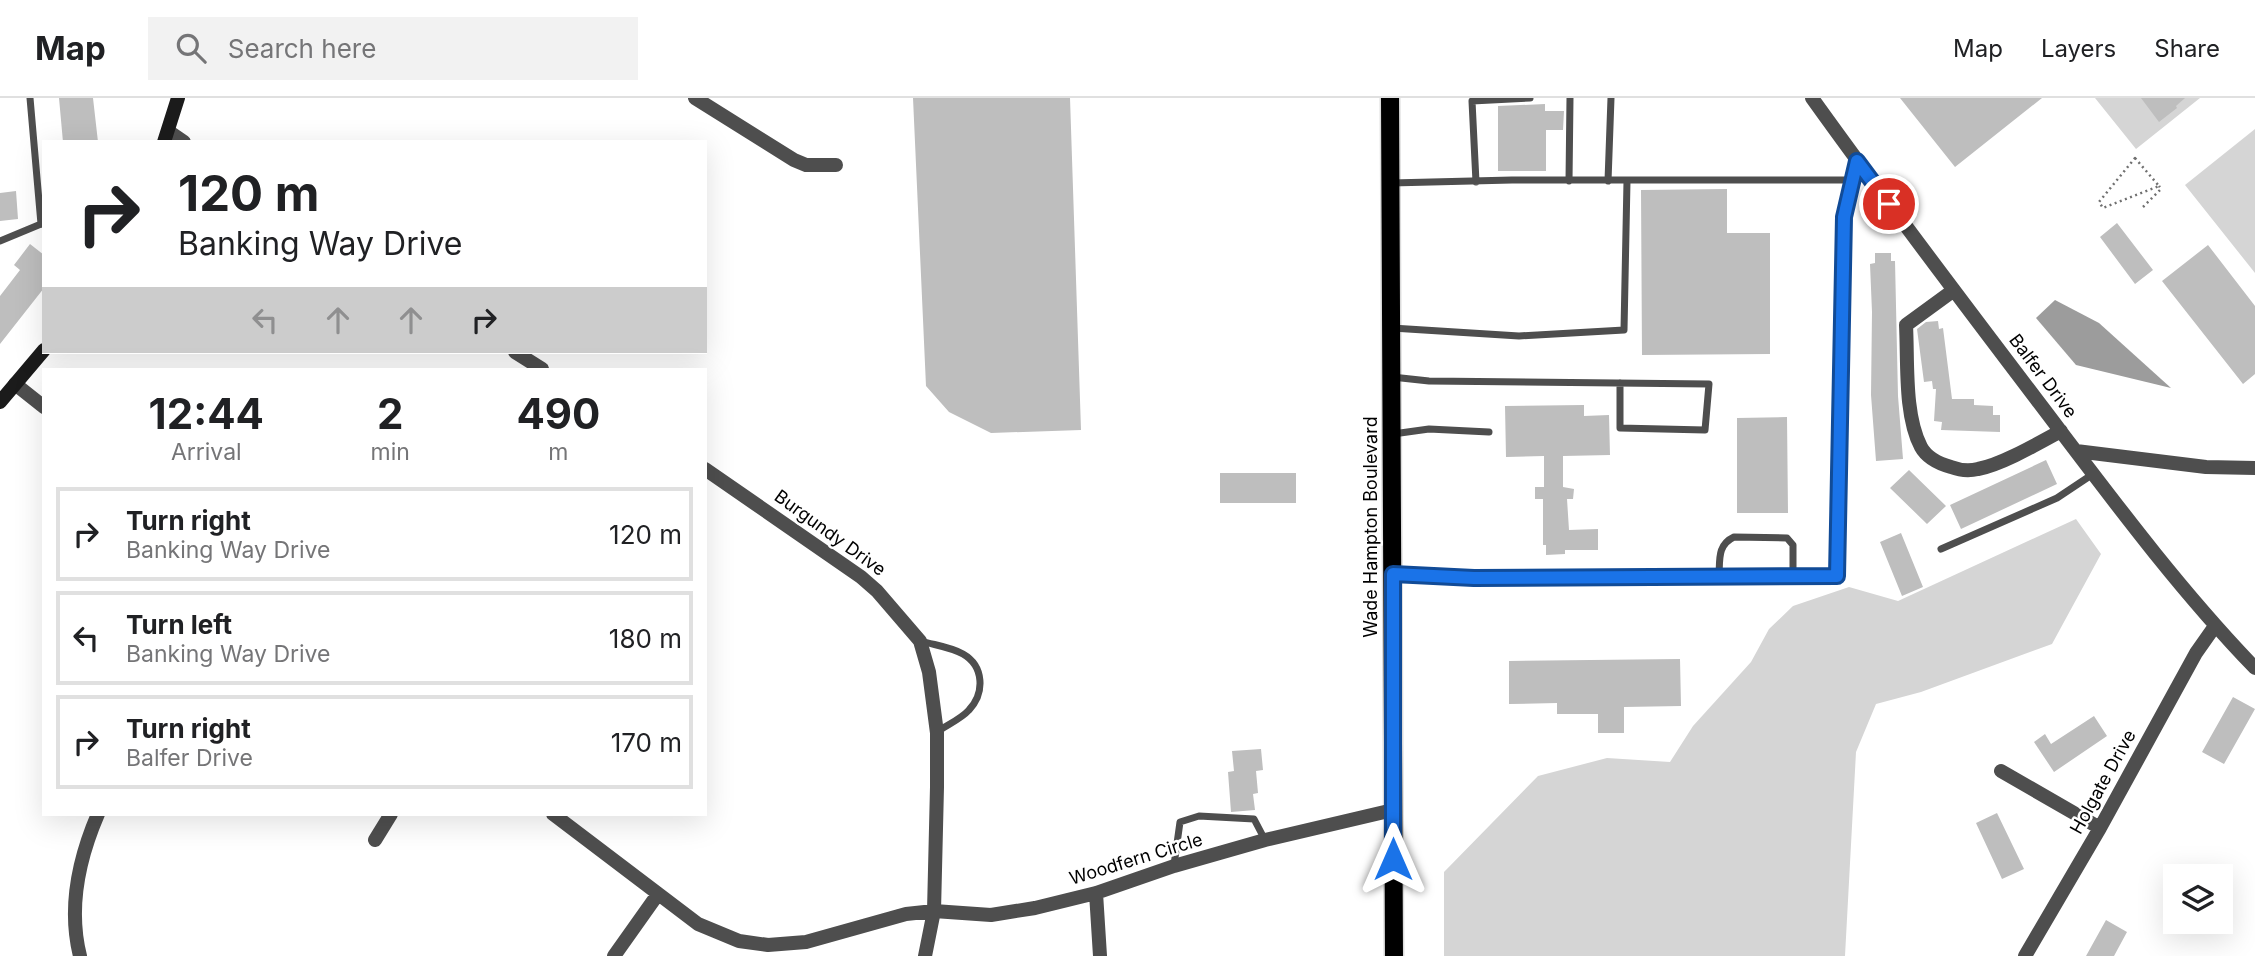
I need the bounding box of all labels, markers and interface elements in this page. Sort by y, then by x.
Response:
search box [148,17,638,80]
text: Map [35,28,106,68]
icon: search [172,29,210,67]
text: Search here [228,33,376,64]
text: Map [1953,34,2003,63]
text: Layers [2041,34,2116,63]
text: Share [2154,34,2220,63]
text: 120 m [178,164,319,223]
icon: right [63,168,154,259]
pin [1859,174,1919,234]
icon: arrive [1870,185,1908,223]
text: Banking Way Drive [178,224,462,263]
icon: left [246,301,284,339]
icon: ahead [319,301,357,339]
icon: ahead [392,301,430,339]
icon: right [465,301,503,339]
street label: Balfer Drive [2005,330,2082,422]
text: 12:44 [149,388,264,439]
text: 2 [377,388,403,439]
text: 490 [516,388,600,439]
street label: Wade Hampton Boulevard [1360,416,1381,638]
text: Arrival [171,438,242,466]
text: min [371,438,410,466]
text: m [548,438,568,466]
street label: Burgundy Drive [771,485,890,580]
text: Turn right [126,505,251,536]
icon: right [67,515,105,553]
text: 120 m [609,519,682,550]
text: Banking Way Drive [126,536,330,564]
text: Turn left [126,609,232,640]
icon: left [67,619,105,657]
text: 180 m [609,623,682,654]
text: Banking Way Drive [126,640,330,668]
text: Turn right [126,713,251,744]
icon: right [67,723,105,761]
street label: Holgate Drive [2065,726,2140,837]
text: 170 m [611,727,682,758]
text: Balfer Drive [126,744,253,772]
position arrow [1356,822,1430,896]
street label: Woodfern Circle [1067,828,1205,889]
map controls [2163,864,2233,934]
button: layers [2163,864,2233,934]

